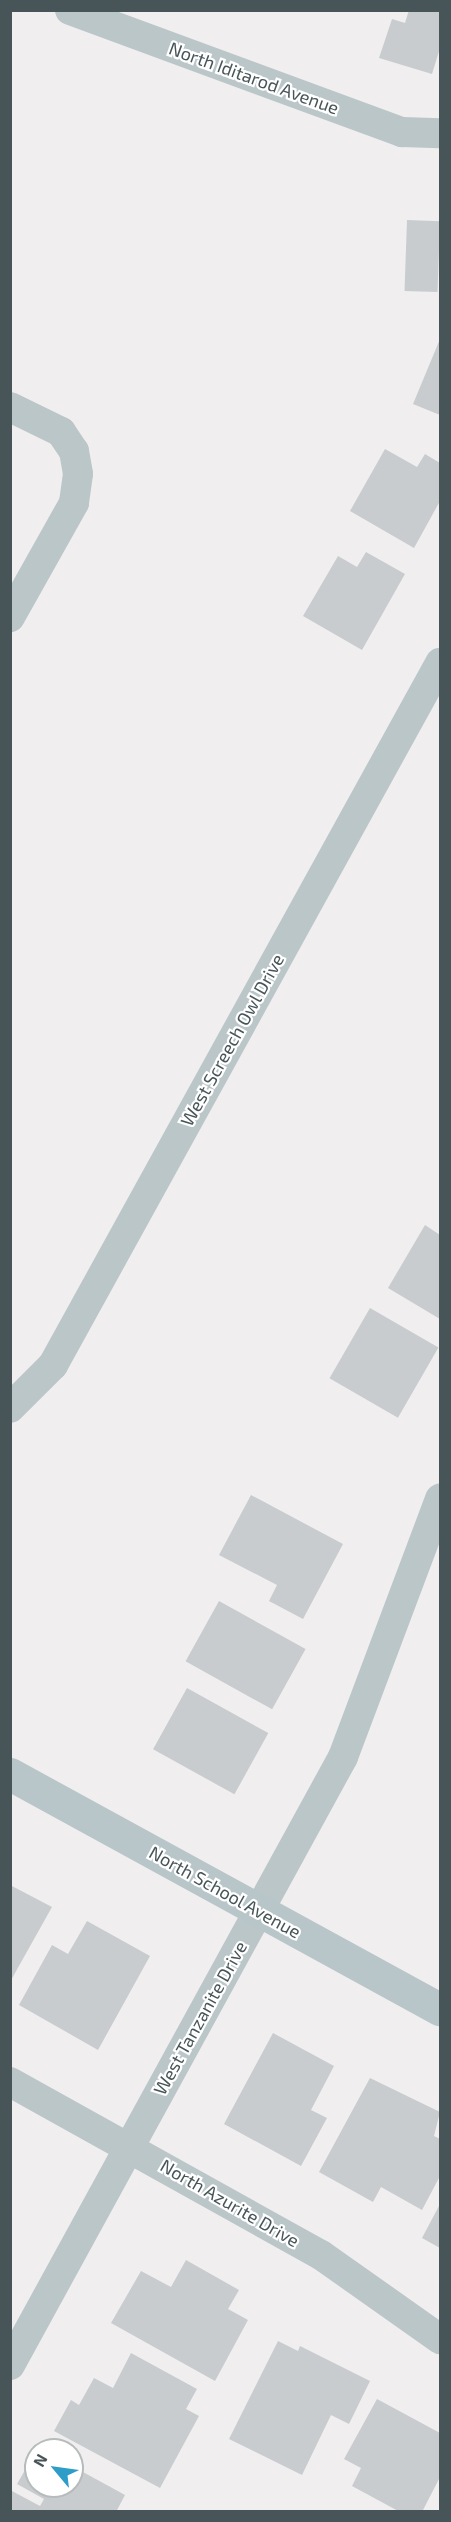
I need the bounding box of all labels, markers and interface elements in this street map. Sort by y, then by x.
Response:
street label: North Iditarod Avenue [166,37,342,119]
street label: West Screech Owl Drive [176,950,288,1130]
street label: North School Avenue [145,1841,305,1943]
street label: West Tanzanite Drive [149,1937,251,2099]
street label: North Azurite Drive [157,2154,303,2252]
north arrow [24,2438,84,2498]
text: N [28,2450,51,2470]

